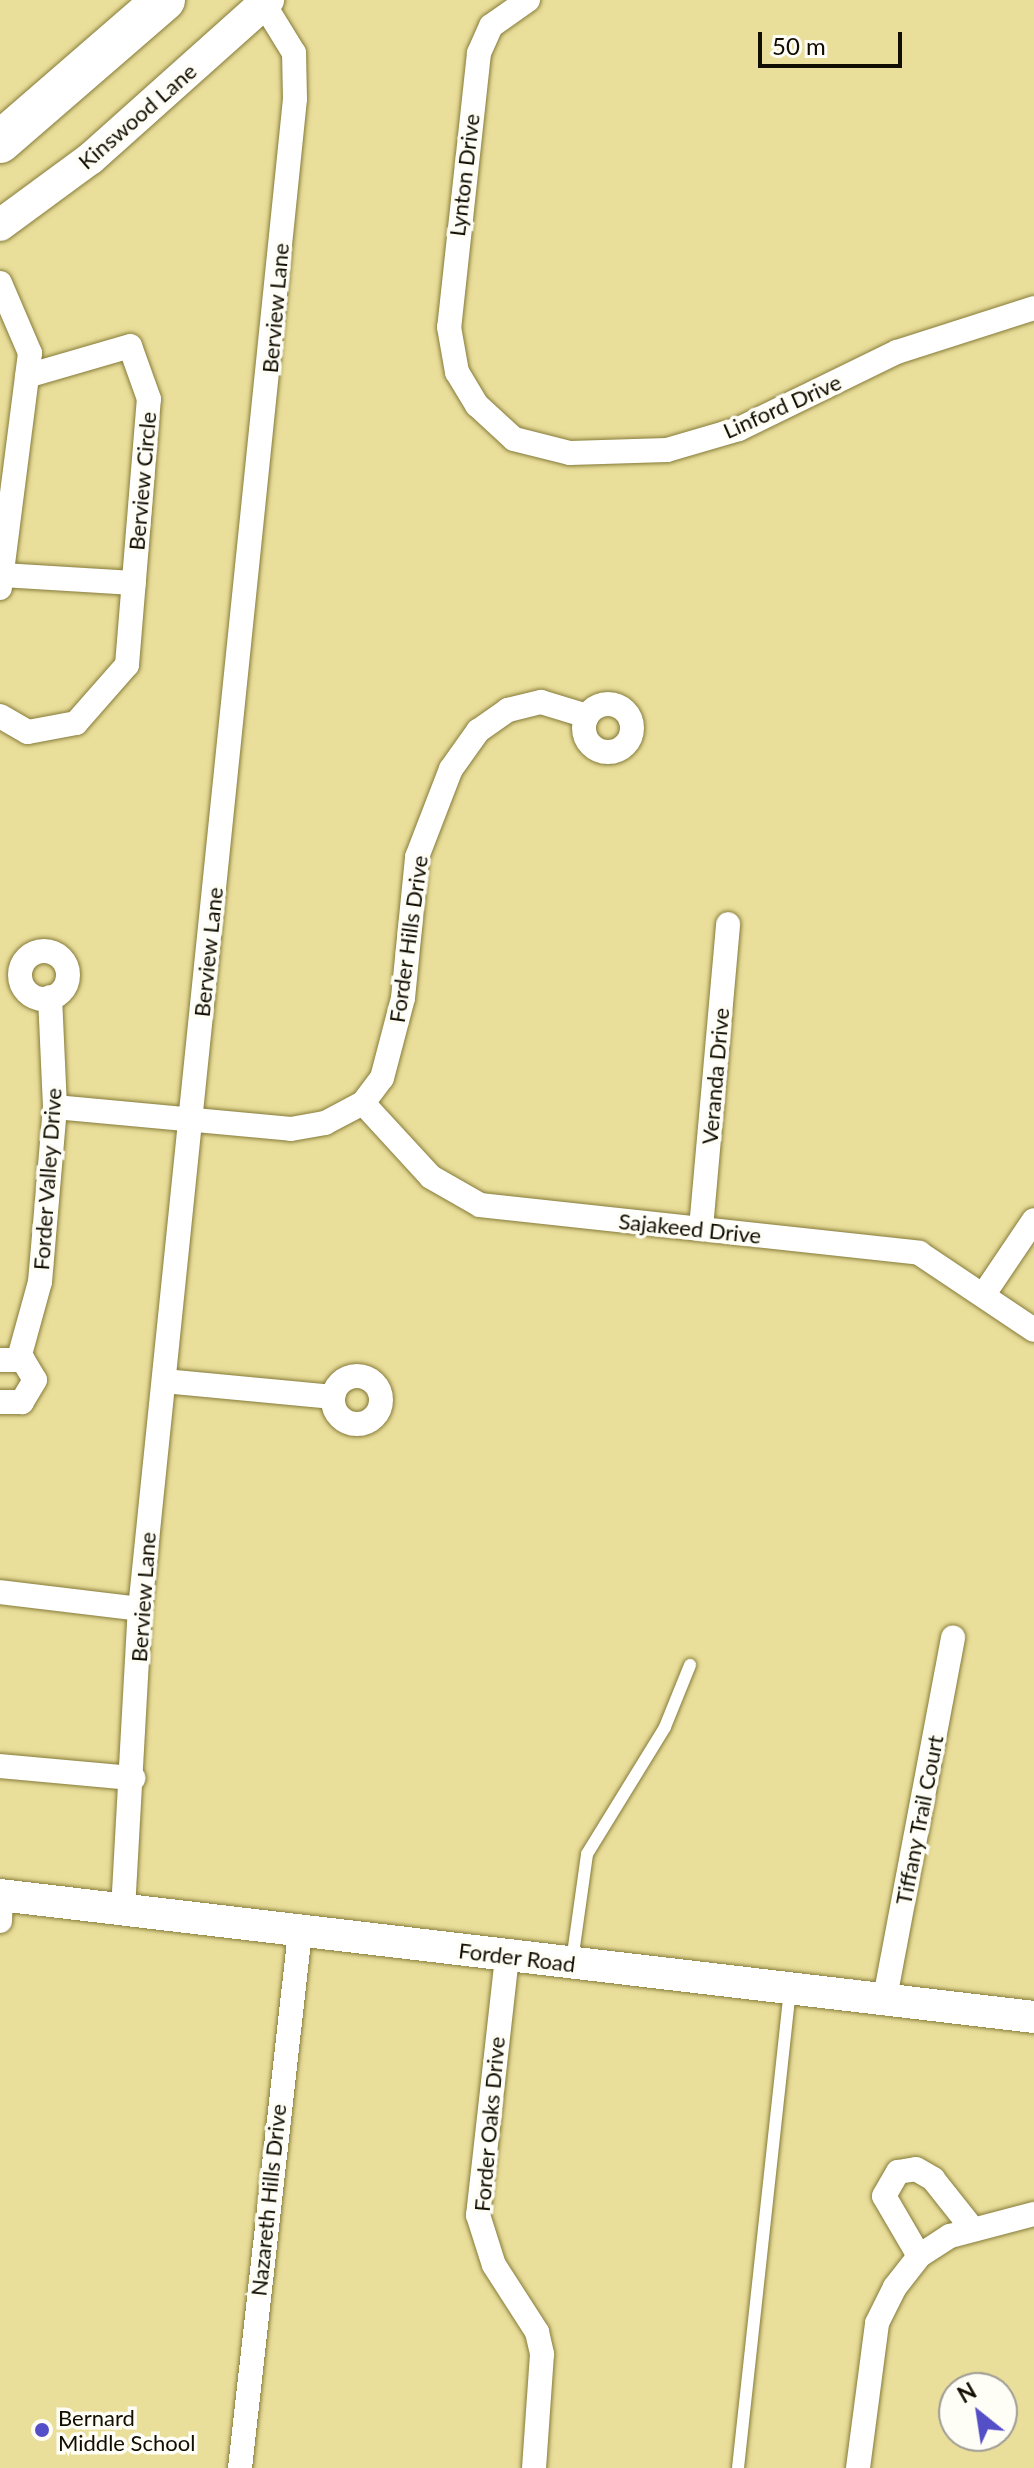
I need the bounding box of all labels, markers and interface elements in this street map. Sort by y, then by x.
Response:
scale bar [762,16,906,66]
text: 50 m [772,31,826,60]
street label: Kinswood Lane [73,58,201,174]
street label: Lynton Drive [443,112,485,238]
street label: Berview Lane [256,242,294,374]
street label: Linford Drive [719,368,845,444]
street label: Berview Circle [123,410,161,552]
street label: Forder Hills Drive [383,853,433,1025]
street label: Berview Lane [188,886,228,1018]
street label: Veranda Drive [696,1006,734,1146]
street label: Forder Valley Drive [27,1086,67,1272]
street label: Sajakeed Drive [617,1207,763,1249]
street label: Berview Lane [125,1531,161,1663]
street label: Tiffany Trail Court [890,1732,948,1908]
street label: Forder Road [457,1937,577,1977]
street label: Forder Oaks Drive [468,2035,510,2213]
street label: Nazareth Hills Drive [245,2103,291,2297]
north arrow [938,2372,1018,2452]
text: N [953,2377,981,2408]
place label: Bernard Middle School [58,2404,195,2456]
marker: Bernard Middle School [33,2421,51,2439]

